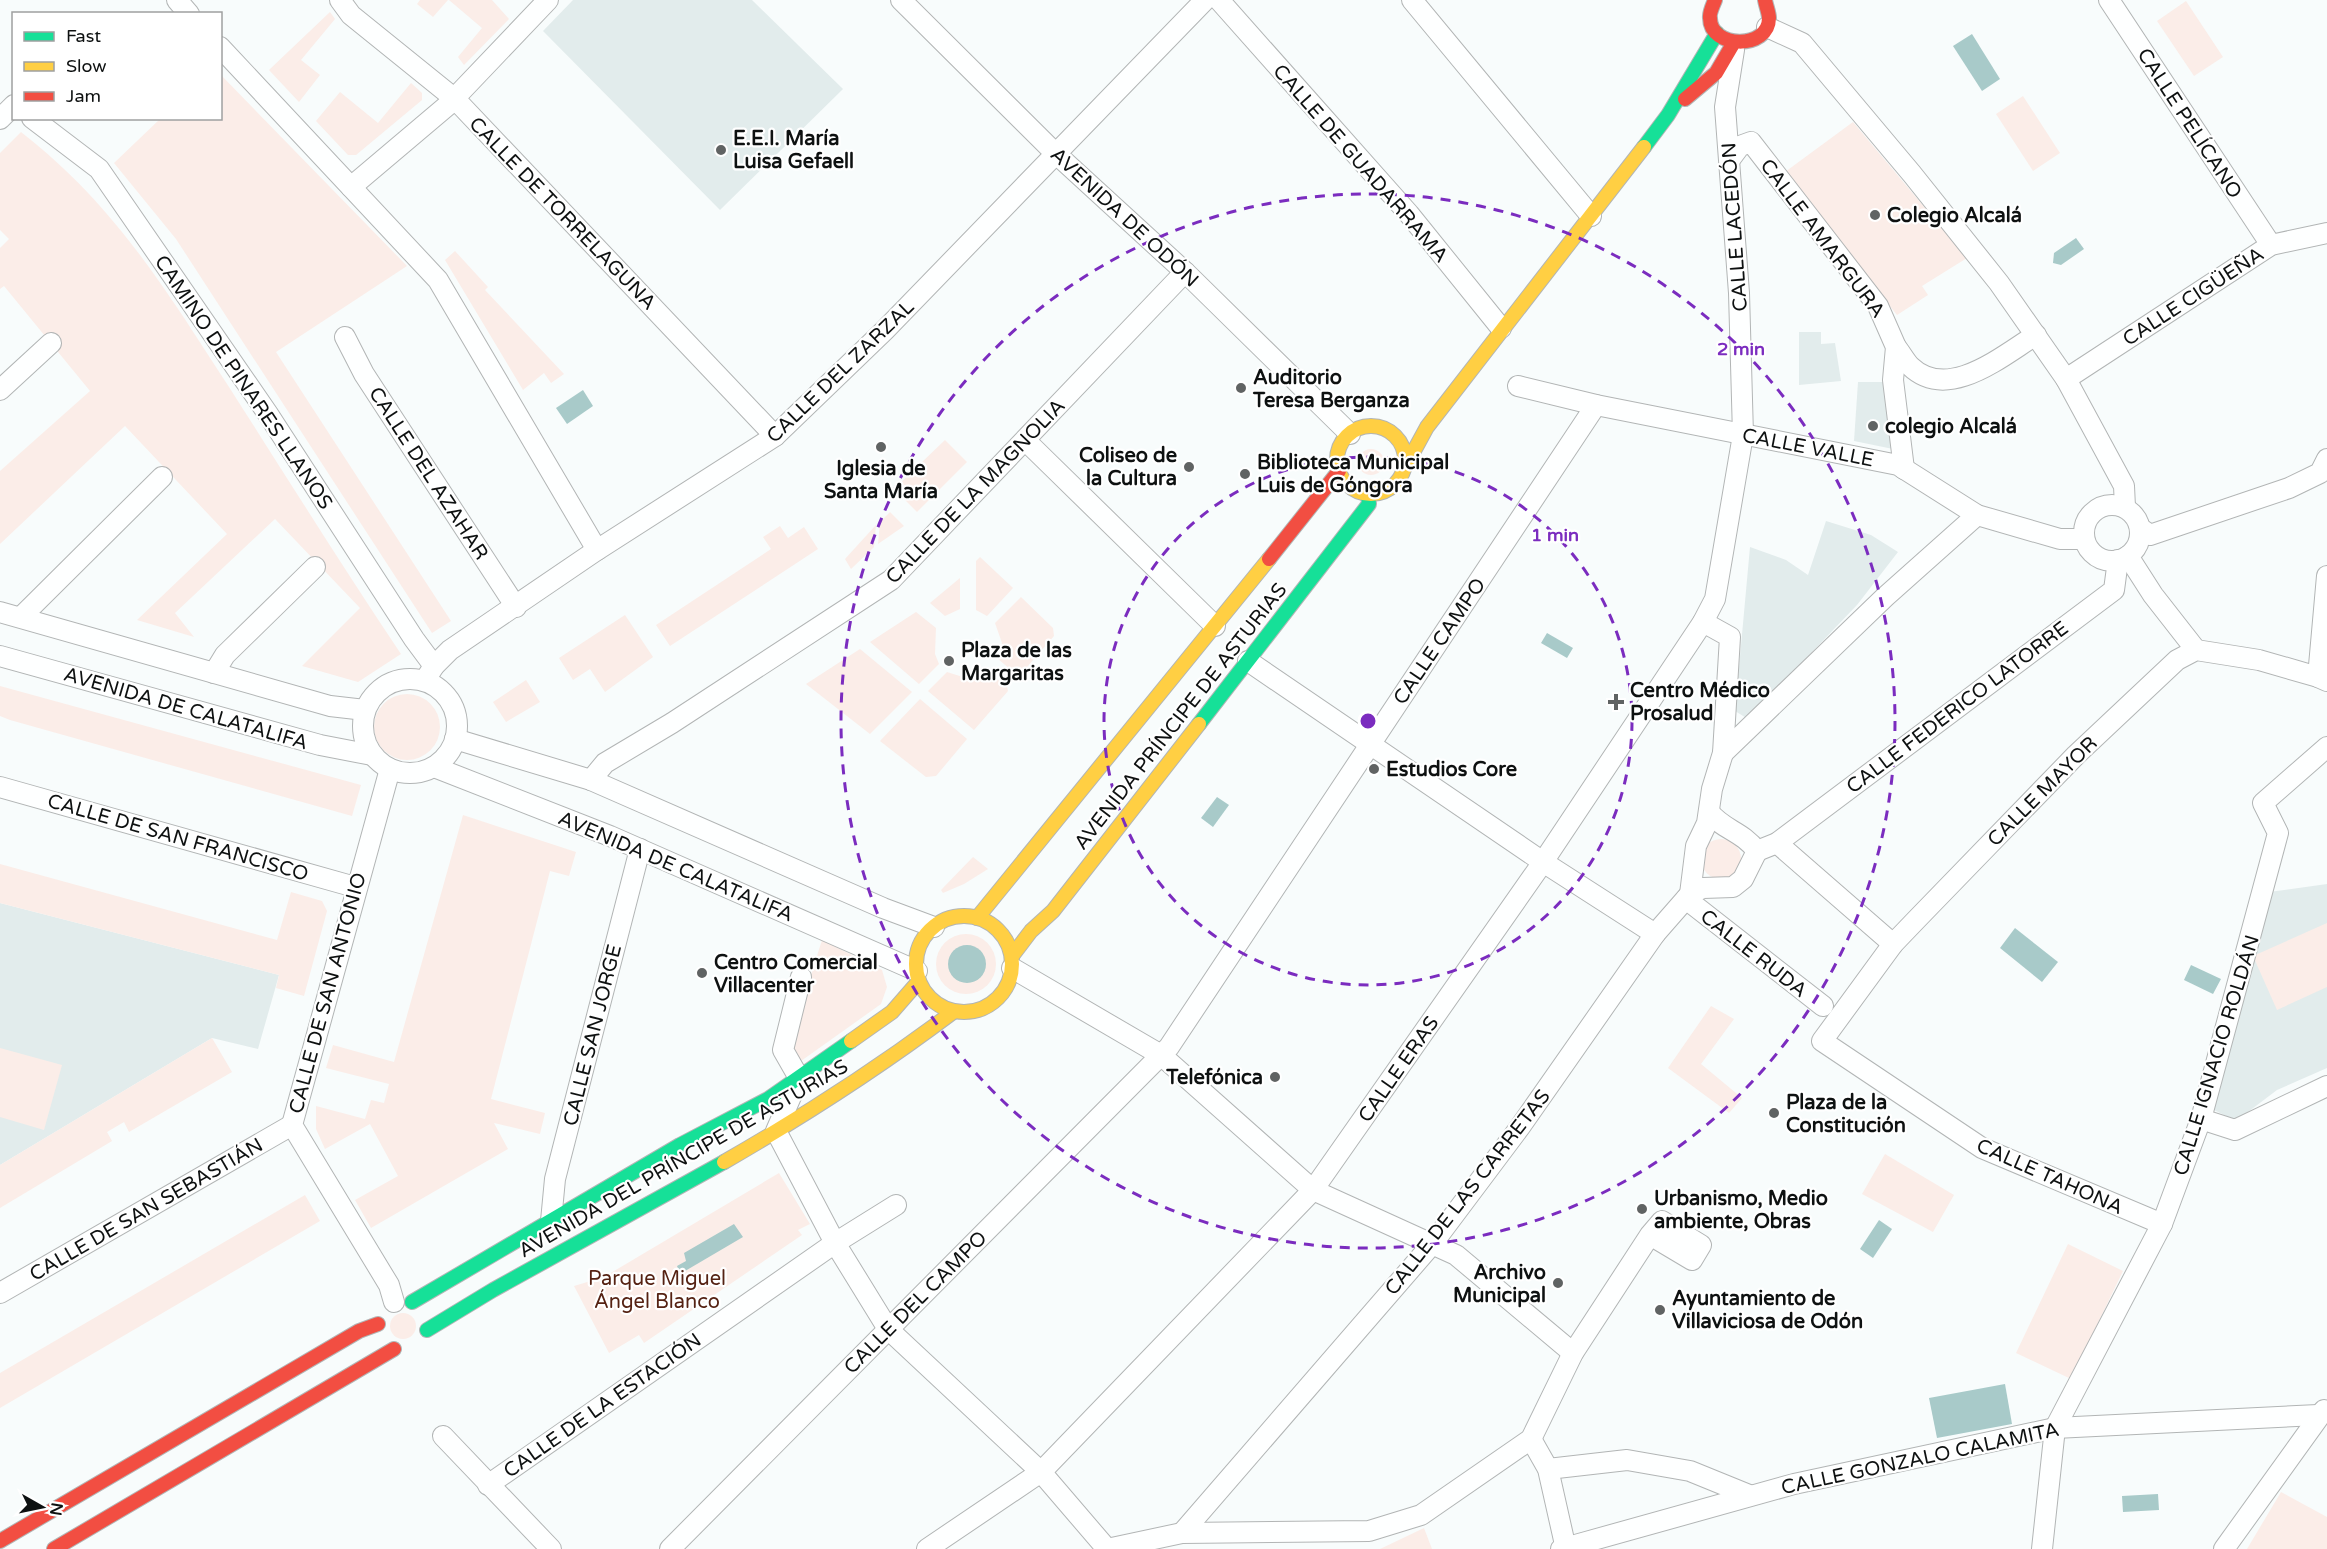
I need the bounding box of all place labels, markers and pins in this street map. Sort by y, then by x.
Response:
place label: E.E.I. María Luisa Gefaell [733,127,854,174]
marker: E.E.I. María Luisa Gefaell [714,143,728,157]
place label: Colegio Alcalá [1887,204,2022,228]
marker: Colegio Alcalá [1868,208,1882,222]
place label: Auditorio Teresa Berganza [1252,366,1410,413]
marker: Auditorio Teresa Berganza [1234,381,1248,395]
place label: colegio Alcalá [1885,415,2017,439]
marker: colegio Alcalá [1866,419,1880,433]
marker: Iglesia de Santa María [874,440,888,454]
place label: Coliseo de la Cultura [1079,444,1177,491]
place label: Biblioteca Municipal Luis de Góngora [1257,451,1449,498]
place label: Iglesia de Santa María [824,457,938,504]
marker: Coliseo de la Cultura [1182,460,1196,474]
marker: Biblioteca Municipal Luis de Góngora [1238,467,1252,481]
place label: Plaza de las Margaritas [961,639,1072,686]
marker: Plaza de las Margaritas [942,654,956,668]
place label: Centro Médico Prosalud [1630,679,1770,726]
marker: Centro Médico Prosalud [1607,693,1625,711]
centre of rings [1358,711,1378,731]
place label: Estudios Core [1386,758,1517,782]
marker: Estudios Core [1367,762,1381,776]
place label: Centro Comercial Villacenter [714,951,878,998]
marker: Centro Comercial Villacenter [695,966,709,980]
place label: Telefónica [1165,1066,1263,1090]
marker: Telefónica [1268,1070,1282,1084]
place label: Plaza de la Constitución [1786,1091,1906,1138]
marker: Plaza de la Constitución [1767,1106,1781,1120]
place label: Urbanismo, Medio ambiente, Obras [1654,1187,1828,1234]
marker: Urbanismo, Medio ambiente, Obras [1635,1202,1649,1216]
place label: Archivo Municipal [1453,1261,1546,1308]
marker: Archivo Municipal [1551,1276,1565,1290]
place label: Ayuntamiento de Villaviciosa de Odón [1672,1287,1863,1334]
marker: Ayuntamiento de Villaviciosa de Odón [1653,1303,1667,1317]

